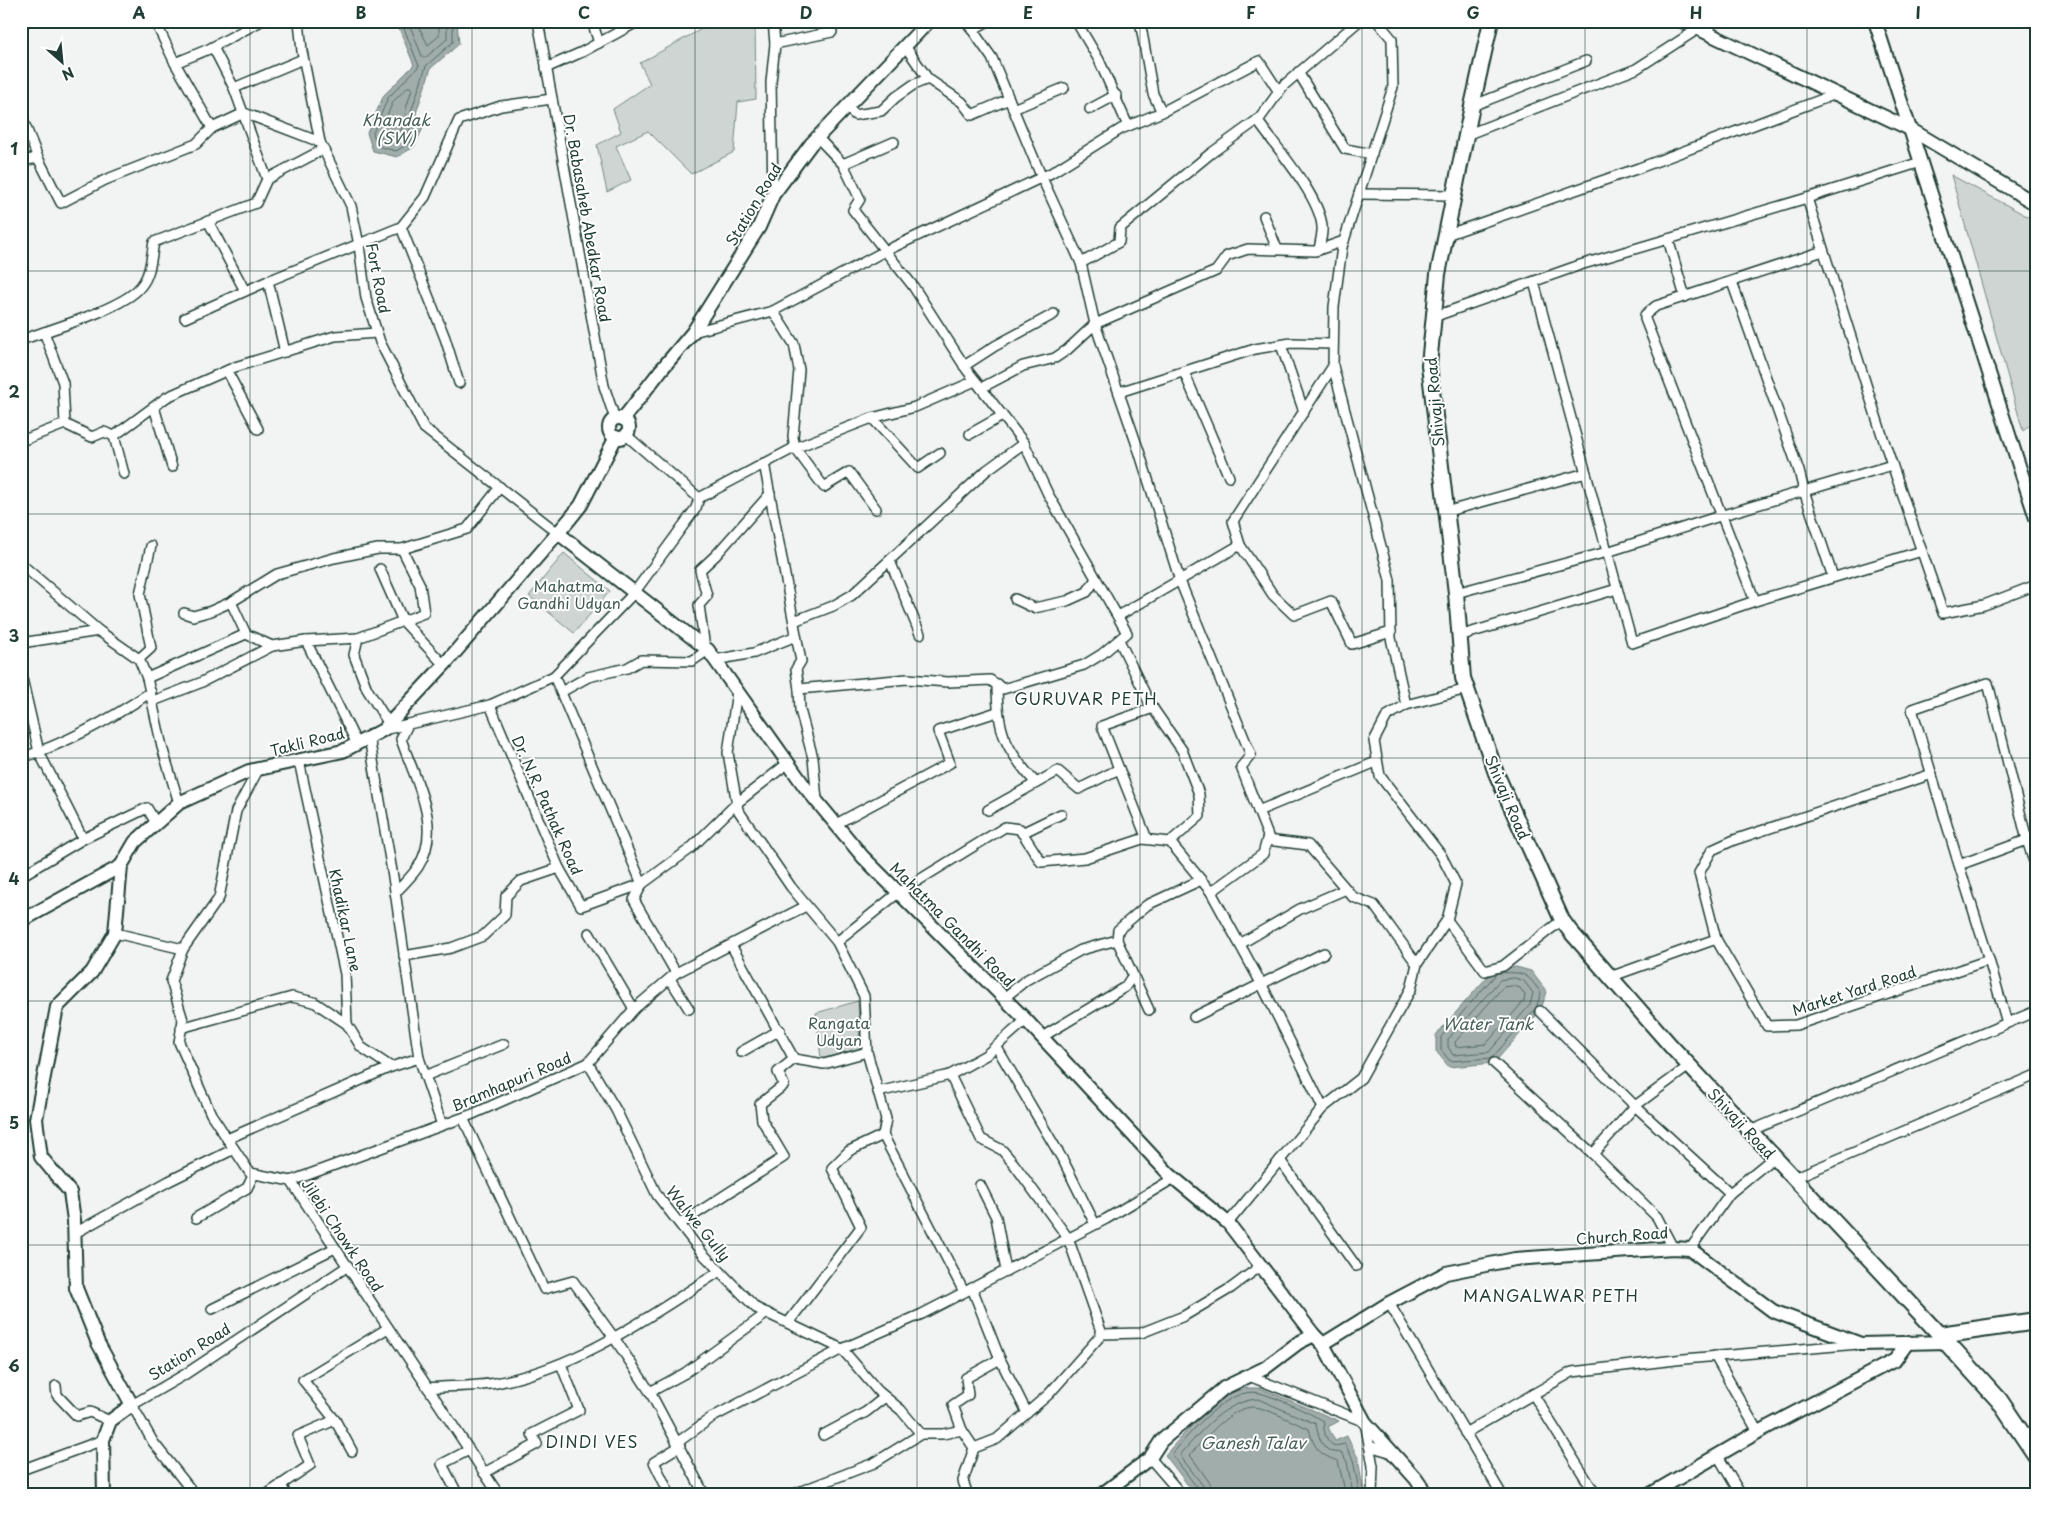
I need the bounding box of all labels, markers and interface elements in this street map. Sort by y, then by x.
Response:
text: A [133,0,146,24]
text: B [356,0,367,24]
text: C [578,0,590,24]
text: D [800,0,812,24]
text: E [1023,0,1033,24]
text: F [1246,0,1256,24]
text: G [1466,0,1480,24]
text: H [1690,0,1702,24]
text: I [1915,0,1921,24]
north arrow [38,38,88,88]
text: N [58,62,78,86]
water label: Khandak (SW) [362,107,431,149]
street label: Dr. Babasaheb Abedkar Road [558,112,618,324]
text: 1 [10,136,18,160]
street label: Station Road [719,158,787,250]
street label: Fort Road [361,241,397,315]
street label: Shivaji Road [1419,356,1449,448]
text: 2 [8,379,20,403]
park label: Mahatma Gandhi Udyan [517,574,621,614]
text: 3 [9,623,19,647]
district label: GURUVAR PETH [1014,686,1158,710]
street label: Takli Road [267,721,347,761]
street label: Dr. N.R. Pathak Road [507,731,589,879]
street label: Shivaji Road [1480,751,1536,843]
street label: Mahatma Gandhi Road [885,856,1021,992]
text: 4 [9,866,20,890]
street label: Khadikar Lane [324,866,368,974]
street label: Market Yard Road [1789,959,1919,1021]
park label: Rangata Udyan [808,1011,871,1051]
water label: Water Tank [1442,1011,1535,1035]
street label: Bramhapuri Road [447,1045,575,1117]
street label: Shivaji Road [1703,1082,1781,1164]
text: 5 [9,1110,19,1134]
street label: Jilebi Chowk Road [297,1174,389,1296]
street label: Walwe Gully [661,1180,737,1266]
street label: Church Road [1575,1220,1669,1250]
district label: MANGALWAR PETH [1463,1283,1639,1307]
street label: Station Road [143,1317,235,1385]
text: 6 [8,1353,20,1377]
district label: DINDI VES [546,1429,638,1453]
water label: Ganesh Talav [1201,1430,1308,1454]

